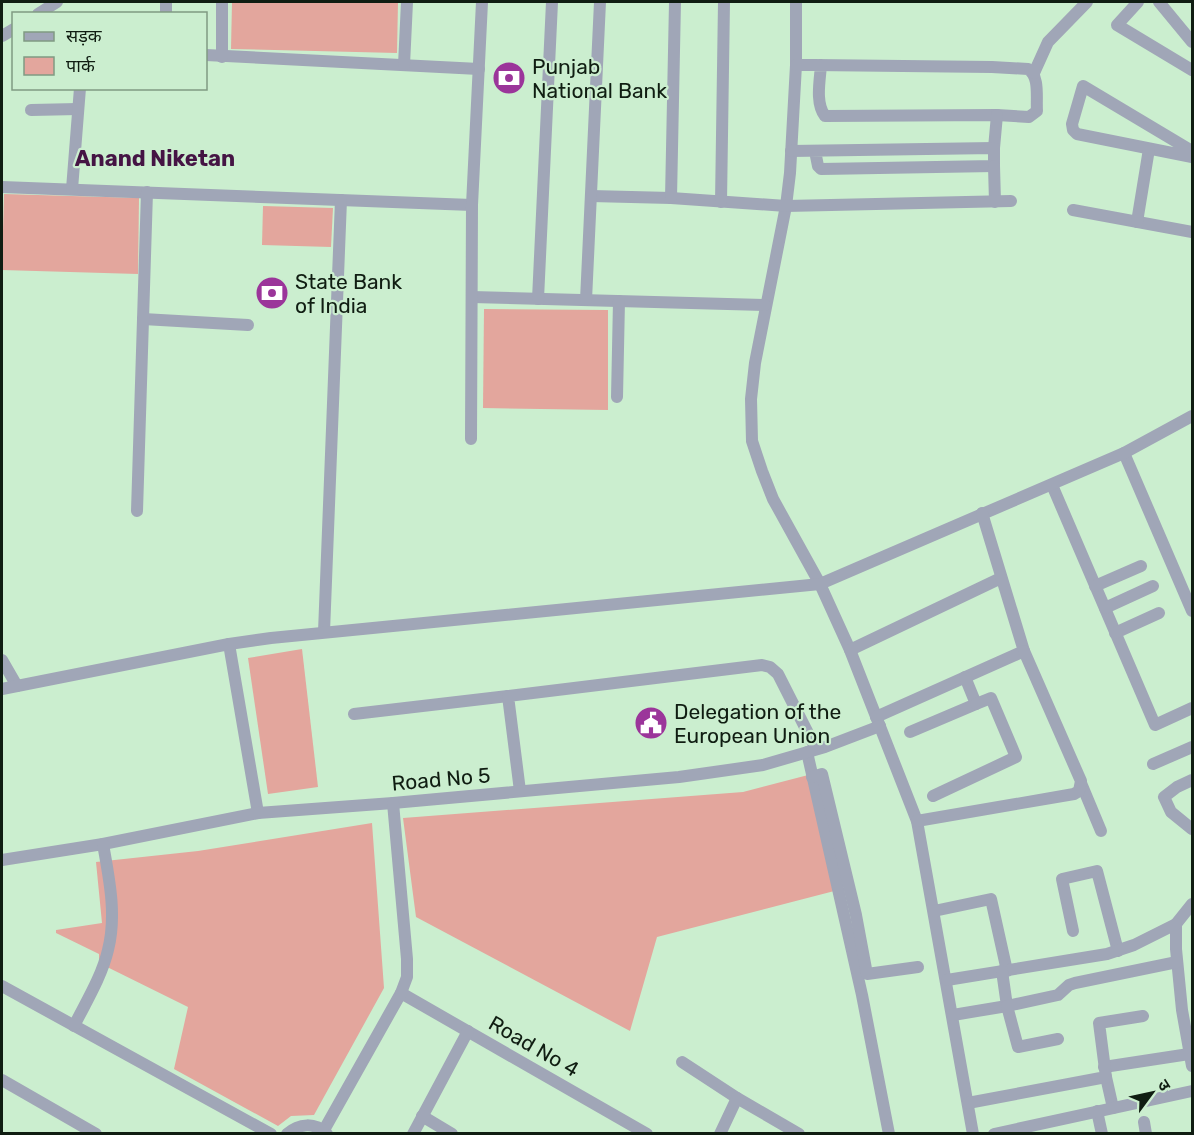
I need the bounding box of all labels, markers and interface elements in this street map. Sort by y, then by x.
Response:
legend [12,12,207,90]
text: सड़क [66,25,103,47]
place label: Punjab National Bank [532,54,667,103]
text: पार्क [66,55,96,77]
bank icon: Punjab National Bank [491,60,527,96]
district label: Anand Niketan [75,145,235,172]
place label: State Bank of India [295,269,402,318]
bank icon: State Bank of India [254,275,290,311]
place label: Delegation of the European Union [674,699,841,748]
public building icon: Delegation of the European Union [633,705,669,741]
street label: Road No 5 [391,762,491,796]
street label: Road No 4 [485,1010,583,1082]
north arrow [1122,1063,1182,1123]
text: उ [1154,1076,1175,1095]

